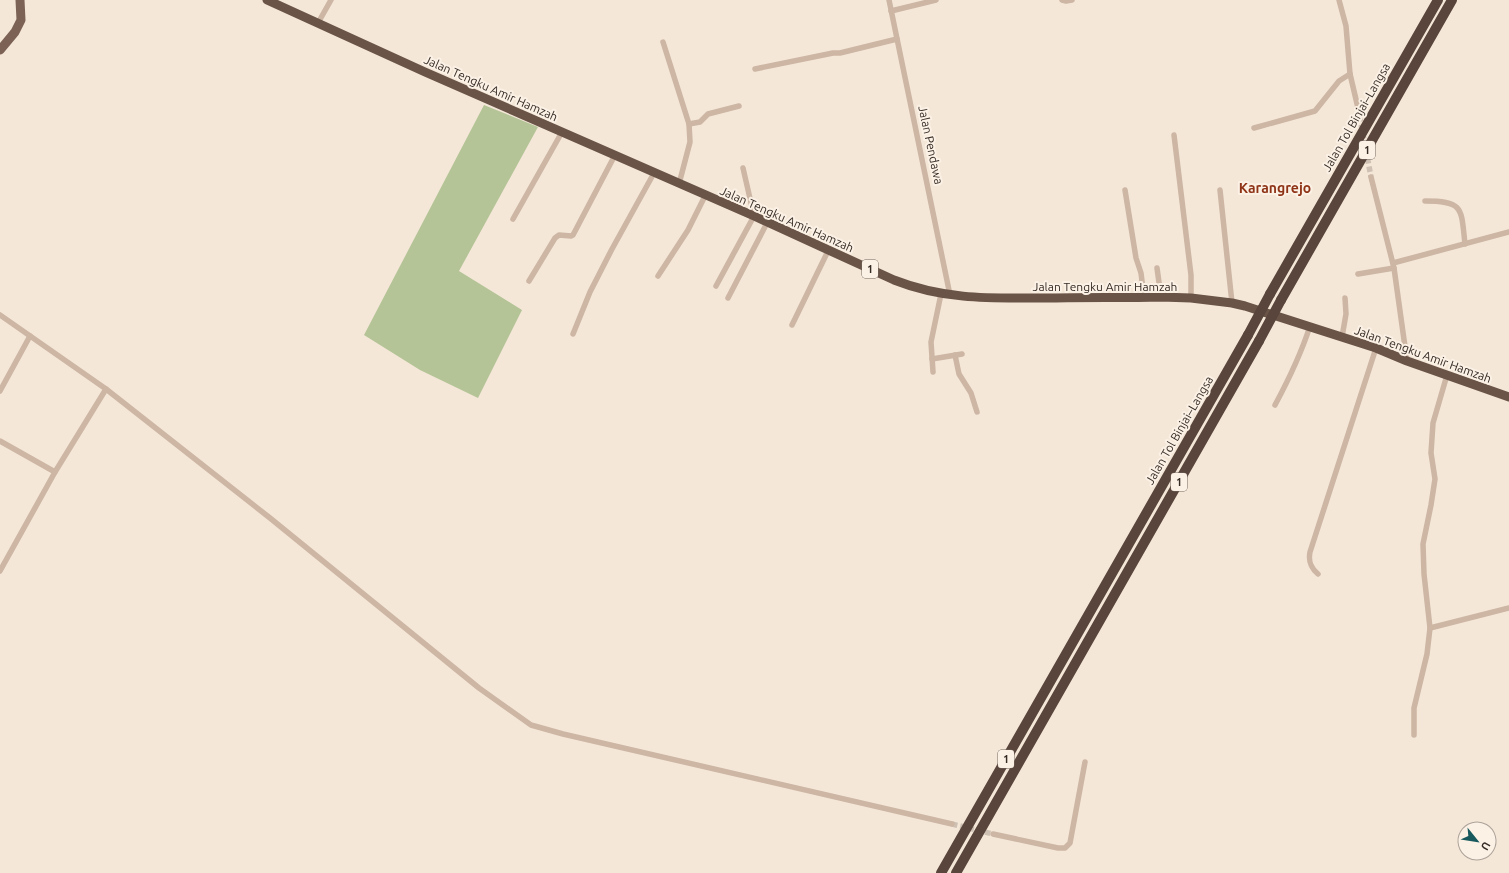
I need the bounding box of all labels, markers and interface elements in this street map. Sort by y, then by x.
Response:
street label: Jalan Tengku Amir Hamzah [422,53,560,123]
street label: Jalan Tol Binjai–Langsa [1320,61,1392,173]
street label: Jalan Pendawa [916,104,946,186]
road number: 1 [1359,141,1375,159]
district label: Karangrejo [1239,180,1311,196]
street label: Jalan Tengku Amir Hamzah [718,184,856,254]
road number: 1 [862,260,878,278]
street label: Jalan Tengku Amir Hamzah [1033,280,1177,293]
street label: Jalan Tengku Amir Hamzah [1353,323,1493,385]
street label: Jalan Tol Binjai–Langsa [1143,374,1215,486]
road number: 1 [1171,473,1187,491]
road number: 1 [998,750,1014,768]
north arrow [1457,821,1497,861]
text: U [1479,840,1493,852]

